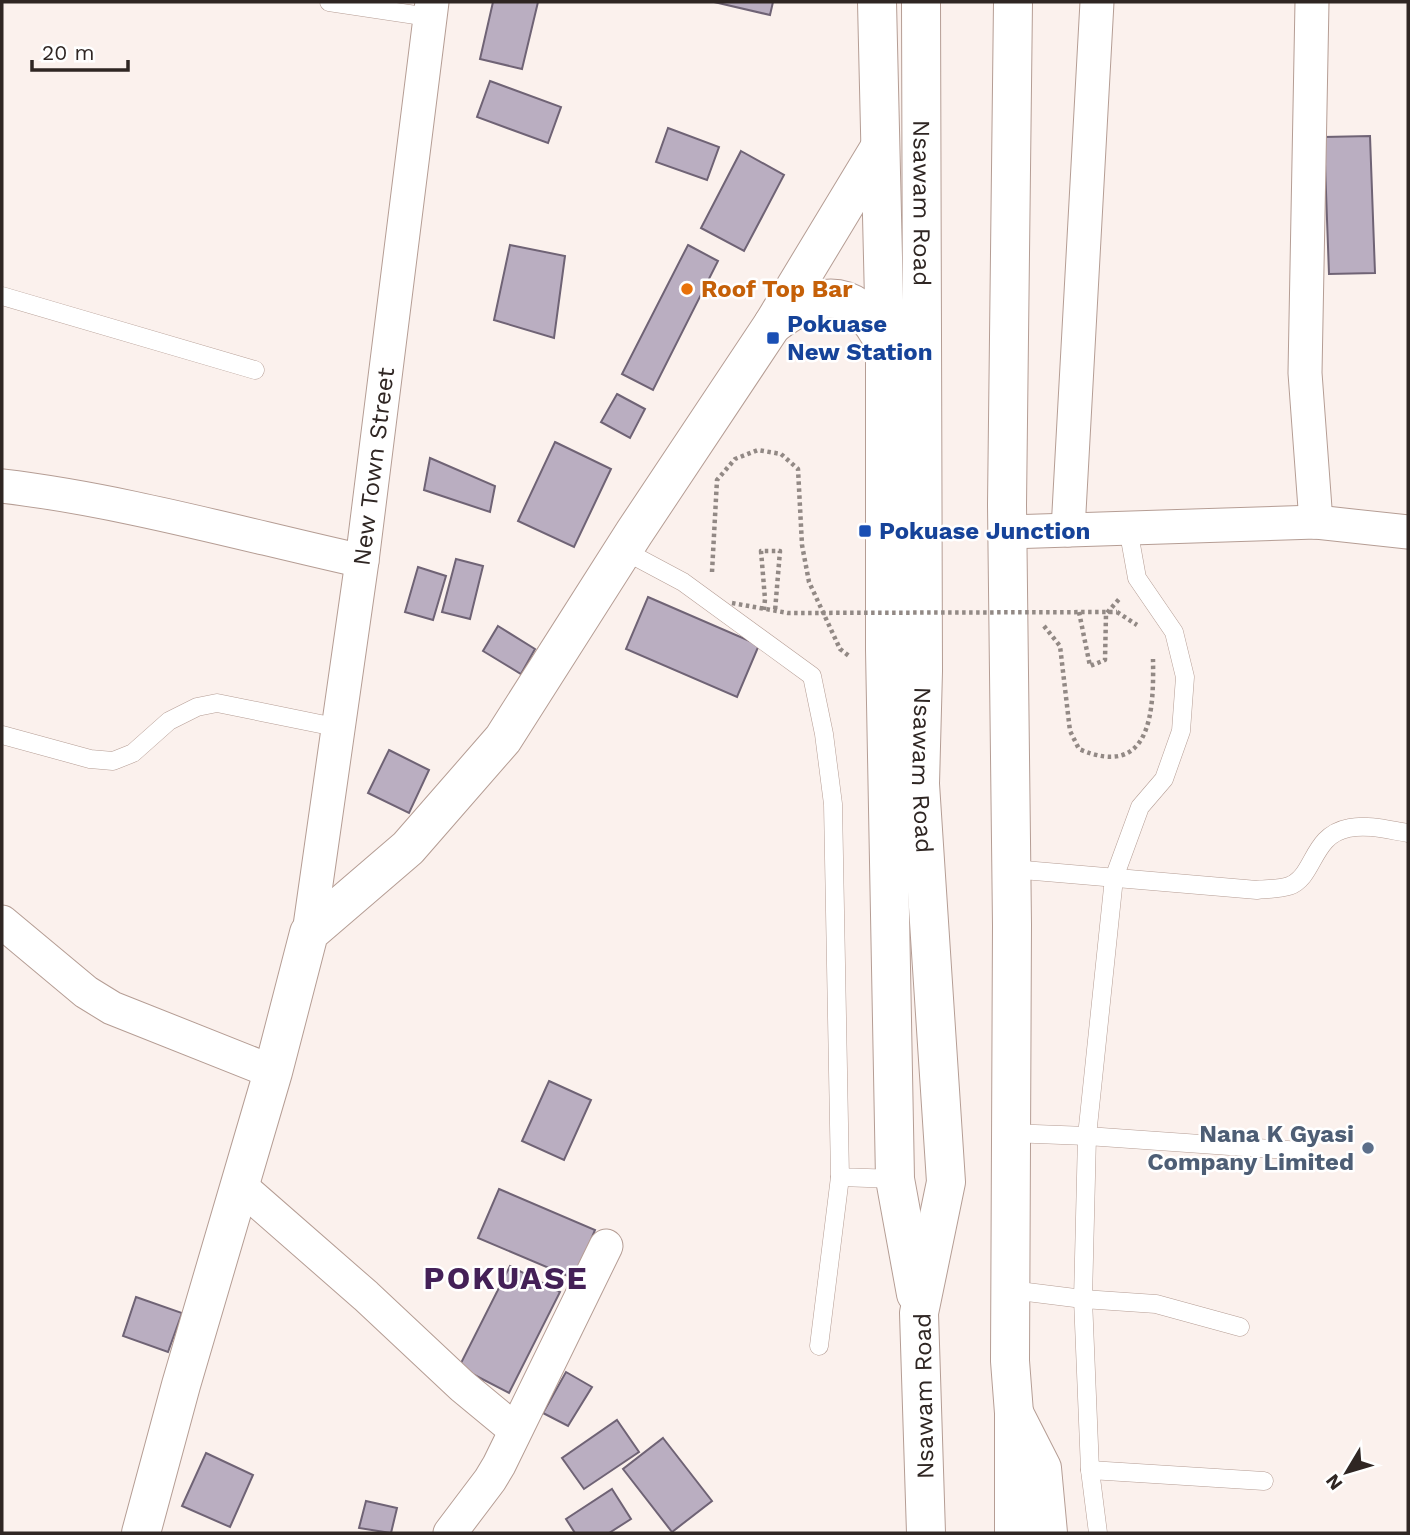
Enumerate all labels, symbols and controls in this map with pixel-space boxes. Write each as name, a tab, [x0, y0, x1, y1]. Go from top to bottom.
scale bar	[32, 28, 128, 72]
text: 20 m	[42, 40, 94, 65]
street label: Nsawam Road	[907, 120, 936, 286]
place label: Roof Top Bar	[701, 275, 853, 303]
marker: Roof Top Bar	[679, 281, 695, 297]
place label: Pokuase New Station	[787, 310, 933, 366]
marker: Pokuase New Station	[765, 330, 781, 346]
street label: New Town Street	[348, 366, 400, 567]
place label: Pokuase Junction	[879, 517, 1091, 545]
marker: Pokuase Junction	[857, 523, 873, 539]
street label: Nsawam Road	[906, 686, 938, 854]
place label: Nana K Gyasi Company Limited	[1147, 1120, 1354, 1176]
marker: Nana K Gyasi Company Limited	[1360, 1140, 1376, 1156]
district label: POKUASE	[423, 1259, 589, 1297]
street label: Nsawam Road	[909, 1313, 939, 1479]
north arrow	[1312, 1437, 1382, 1507]
text: N	[1321, 1470, 1347, 1495]

